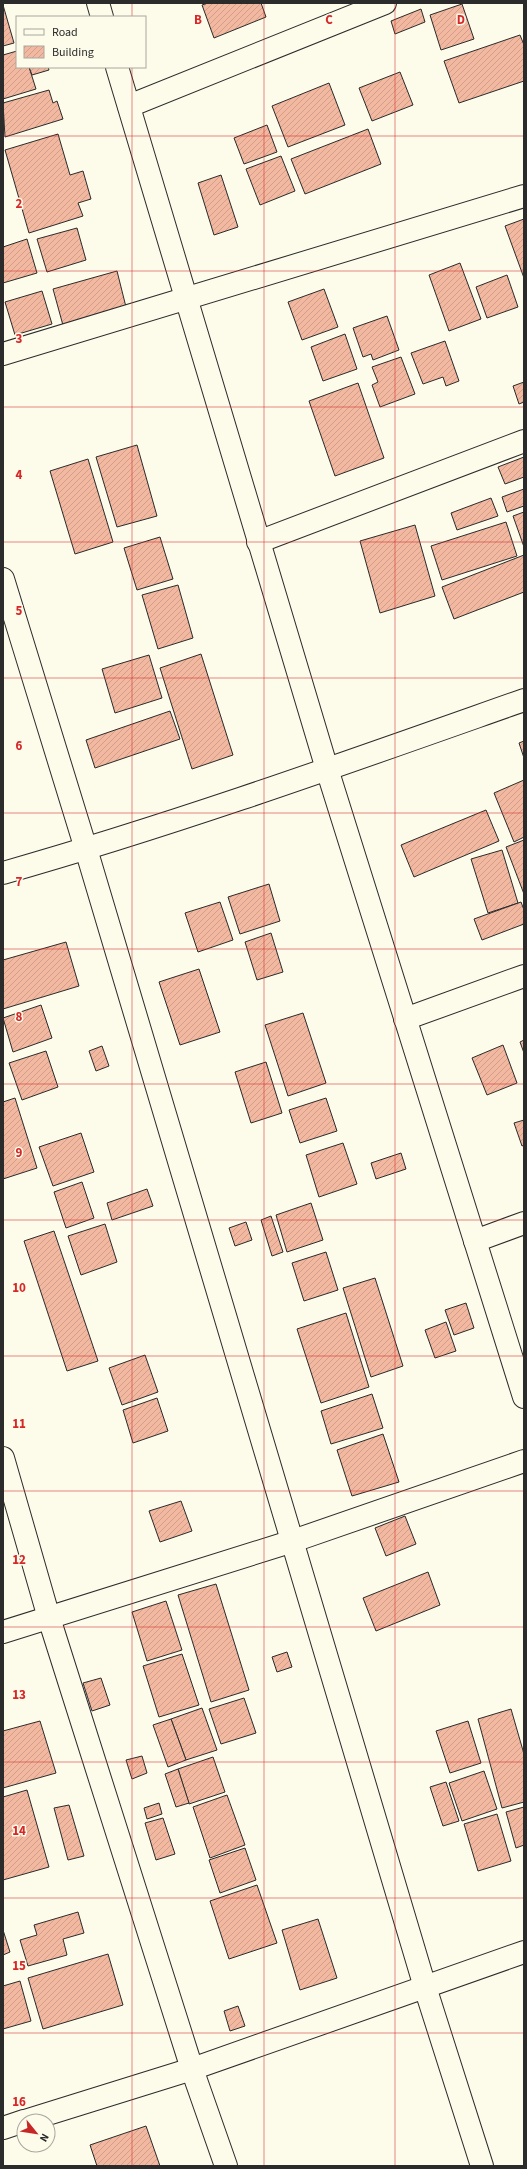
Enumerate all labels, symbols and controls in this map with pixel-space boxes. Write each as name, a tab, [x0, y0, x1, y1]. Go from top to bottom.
text: B	[194, 11, 202, 29]
text: C	[325, 11, 333, 29]
text: D	[457, 11, 465, 29]
legend	[16, 16, 146, 68]
text: Road	[52, 24, 78, 41]
text: Building	[52, 44, 94, 61]
text: 2	[16, 195, 23, 213]
text: 3	[16, 330, 23, 348]
text: 4	[16, 466, 23, 484]
text: 5	[16, 602, 23, 620]
text: 6	[16, 737, 23, 755]
text: 7	[16, 873, 23, 891]
text: 8	[16, 1008, 23, 1026]
text: 9	[16, 1144, 23, 1162]
text: 10	[12, 1279, 26, 1297]
text: 11	[12, 1415, 26, 1433]
text: 12	[12, 1551, 26, 1569]
text: 13	[12, 1686, 26, 1704]
text: 14	[12, 1822, 26, 1840]
text: 15	[12, 1957, 26, 1975]
text: 16	[12, 2093, 26, 2111]
north arrow	[16, 2113, 56, 2153]
text: N	[36, 2131, 53, 2145]

